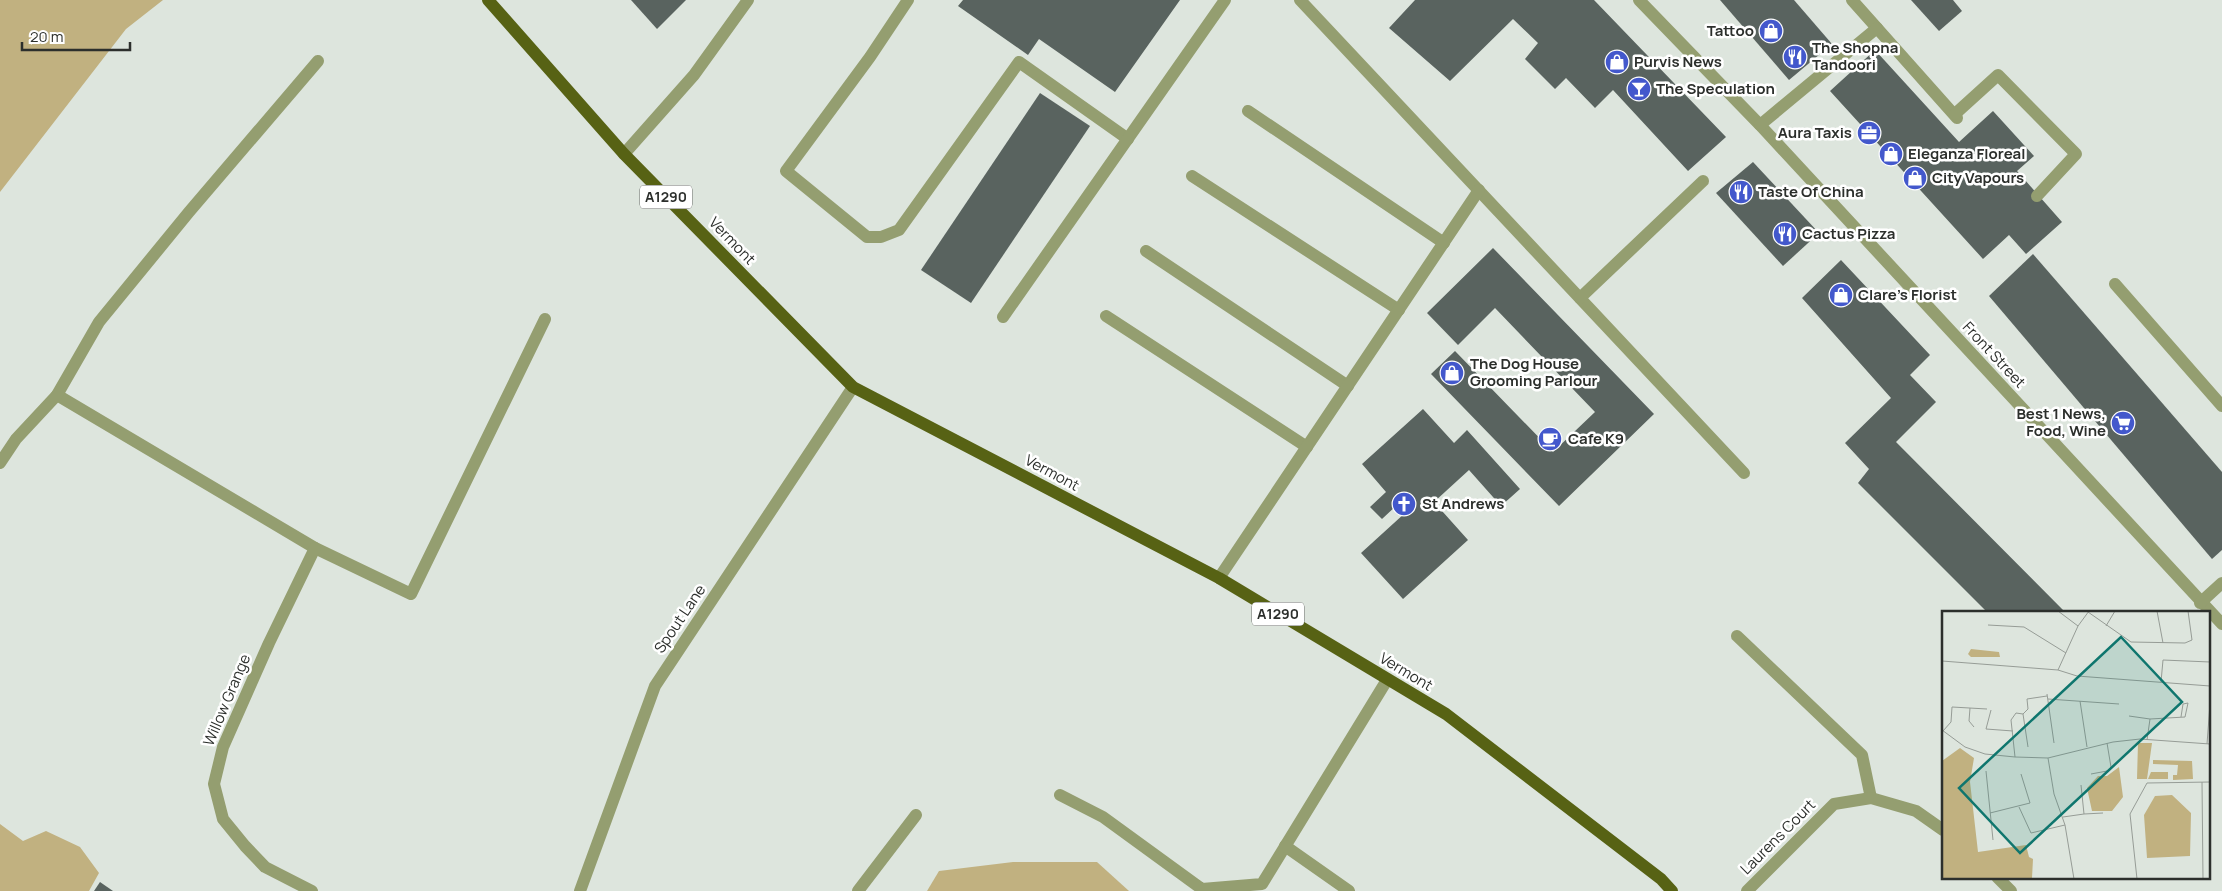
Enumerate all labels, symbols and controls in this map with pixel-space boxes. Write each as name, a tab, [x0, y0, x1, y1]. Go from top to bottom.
shop icon: Tattoo	[1758, 18, 1784, 44]
scale bar	[22, 20, 130, 52]
place label: Tattoo	[1707, 20, 1754, 41]
text: 20 m	[30, 26, 63, 47]
place label: The Shopna Tandoori	[1812, 37, 1898, 75]
restaurant icon: The Shopna Tandoori	[1782, 44, 1808, 70]
shop icon: Purvis News	[1604, 49, 1630, 75]
place label: Purvis News	[1634, 51, 1722, 72]
bar icon: The Speculation	[1626, 76, 1652, 102]
place label: The Speculation	[1656, 78, 1775, 99]
office icon: Aura Taxis	[1856, 120, 1882, 146]
place label: Aura Taxis	[1778, 122, 1852, 143]
shop icon: Eleganza Floreal	[1878, 141, 1904, 167]
place label: Eleganza Floreal	[1908, 143, 2025, 164]
shop icon: City Vapours	[1902, 165, 1928, 191]
place label: City Vapours	[1932, 167, 2024, 188]
restaurant icon: Taste Of China	[1728, 179, 1754, 205]
place label: Taste Of China	[1758, 181, 1864, 202]
road number: A1290	[640, 186, 692, 208]
street label: Vermont	[704, 212, 760, 269]
restaurant icon: Cactus Pizza	[1772, 221, 1798, 247]
place label: Cactus Pizza	[1802, 223, 1895, 244]
shop icon: Clare's Florist	[1828, 282, 1854, 308]
place label: Clare's Florist	[1858, 284, 1957, 305]
street label: Front Street	[1958, 317, 2031, 392]
place label: The Dog House Grooming Parlour	[1470, 353, 1598, 391]
shop icon: The Dog House Grooming Parlour	[1439, 360, 1465, 386]
place label: Best 1 News, Food, Wine	[2016, 403, 2106, 441]
supermarket icon: Best 1 News, Food, Wine	[2110, 410, 2136, 436]
cafe icon: Cafe K9	[1537, 426, 1563, 452]
place label: Cafe K9	[1568, 428, 1624, 449]
street label: Vermont	[1021, 449, 1083, 496]
church icon: St Andrews	[1391, 491, 1417, 517]
place label: St Andrews	[1422, 493, 1504, 514]
street label: Spout Lane	[649, 580, 710, 657]
road number: A1290	[1252, 602, 1304, 626]
inset map	[1942, 611, 2210, 878]
street label: Vermont	[1376, 647, 1437, 696]
street label: Willow Grange	[198, 650, 255, 749]
street label: Laurens Court	[1735, 794, 1820, 879]

